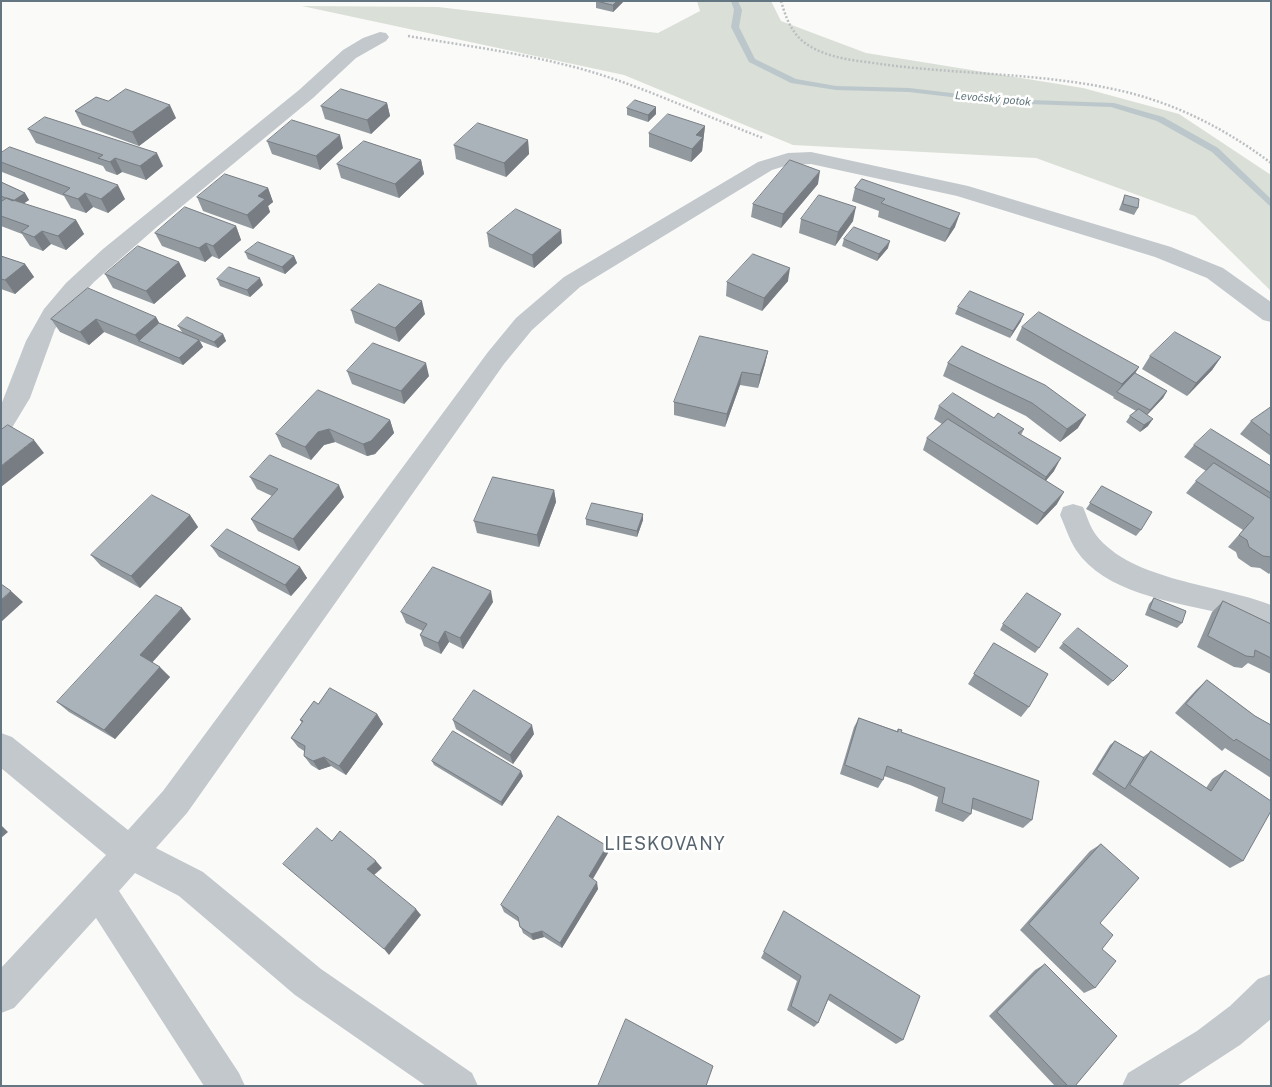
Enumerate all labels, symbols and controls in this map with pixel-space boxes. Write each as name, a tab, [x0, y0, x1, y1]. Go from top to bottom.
water label: Levočský potok	[954, 89, 1032, 109]
district label: LIESKOVANY	[603, 833, 727, 855]

